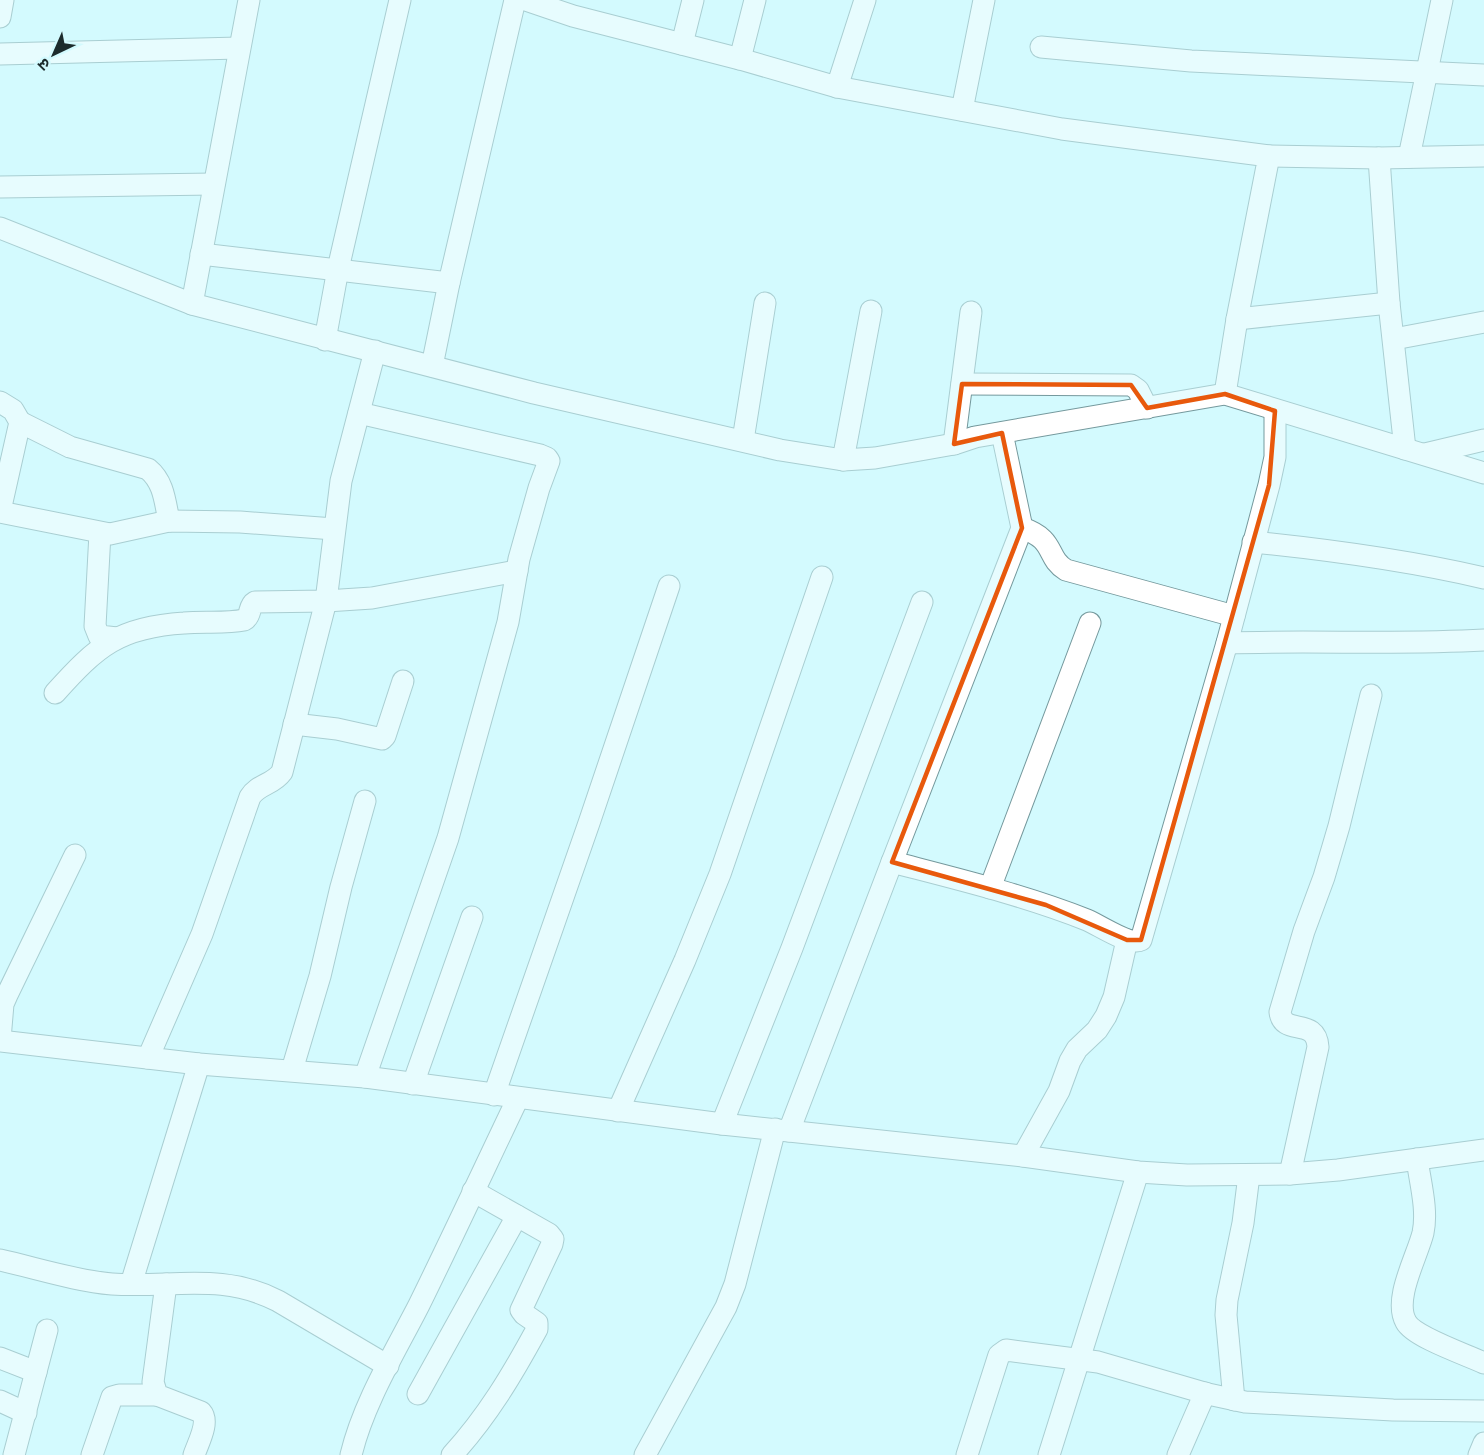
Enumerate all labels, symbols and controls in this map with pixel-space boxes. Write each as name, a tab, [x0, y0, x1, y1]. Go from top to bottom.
north arrow	[24, 24, 84, 84]
text: उ	[34, 54, 54, 75]

